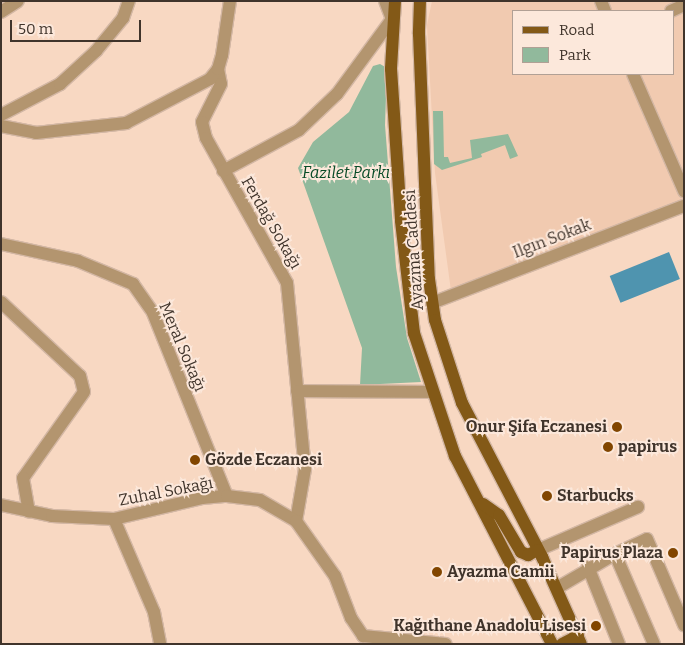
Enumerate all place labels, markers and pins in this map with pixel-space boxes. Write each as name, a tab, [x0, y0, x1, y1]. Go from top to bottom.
place label: Onur Şifa Eczanesi	[466, 417, 607, 437]
marker: Onur Şifa Eczanesi	[611, 421, 623, 433]
place label: papirus	[618, 437, 677, 457]
marker: papirus	[602, 441, 614, 453]
place label: Gözde Eczanesi	[205, 450, 322, 470]
marker: Gözde Eczanesi	[189, 454, 201, 466]
place label: Starbucks	[557, 486, 634, 506]
marker: Starbucks	[541, 490, 553, 502]
place label: Papirus Plaza	[561, 543, 663, 563]
marker: Papirus Plaza	[667, 547, 679, 559]
place label: Ayazma Camii	[447, 562, 555, 582]
marker: Ayazma Camii	[431, 566, 443, 578]
place label: Kağıthane Anadolu Lisesi	[394, 616, 586, 636]
marker: Kağıthane Anadolu Lisesi	[590, 620, 602, 632]

